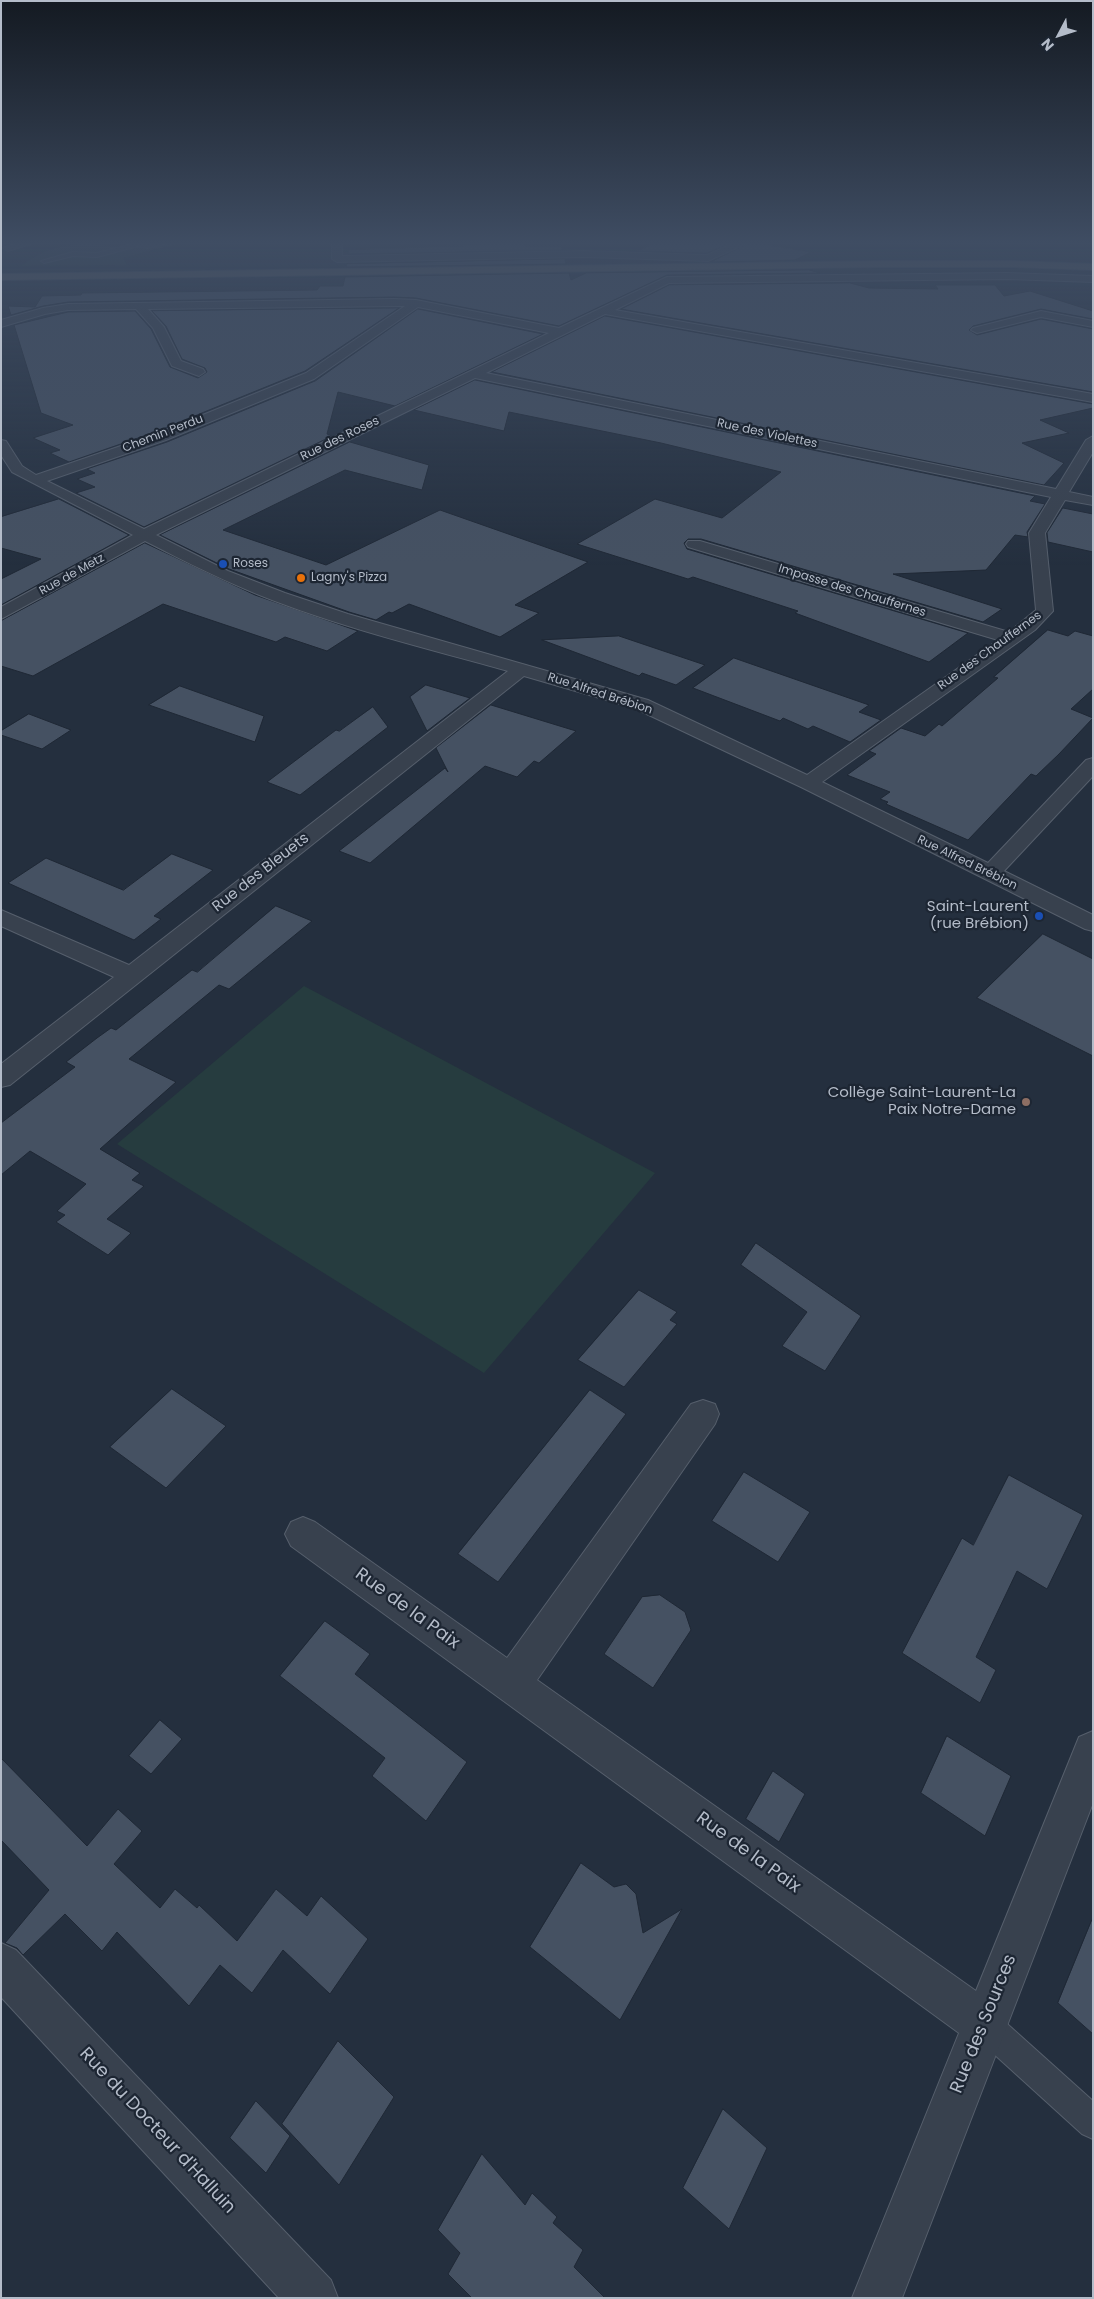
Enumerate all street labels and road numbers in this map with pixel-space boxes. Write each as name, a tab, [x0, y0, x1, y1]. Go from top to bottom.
street label: Chemin Perdu	[121, 412, 205, 456]
street label: Rue des Roses	[298, 414, 382, 464]
street label: Rue des Violettes	[716, 416, 818, 452]
street label: Rue de Metz	[37, 551, 107, 599]
street label: Impasse des Chauffernes	[776, 562, 928, 620]
street label: Rue des Chauffernes	[935, 609, 1045, 693]
street label: Rue Alfred Brébion	[546, 670, 654, 718]
street label: Rue des Bleuets	[209, 830, 313, 916]
street label: Rue Alfred Brébion	[915, 833, 1019, 893]
street label: Rue de la Paix	[351, 1564, 463, 1654]
street label: Rue de la Paix	[692, 1808, 804, 1898]
street label: Rue des Sources	[946, 1951, 1022, 2097]
street label: Rue du Docteur d'Halluin	[74, 2044, 240, 2218]

